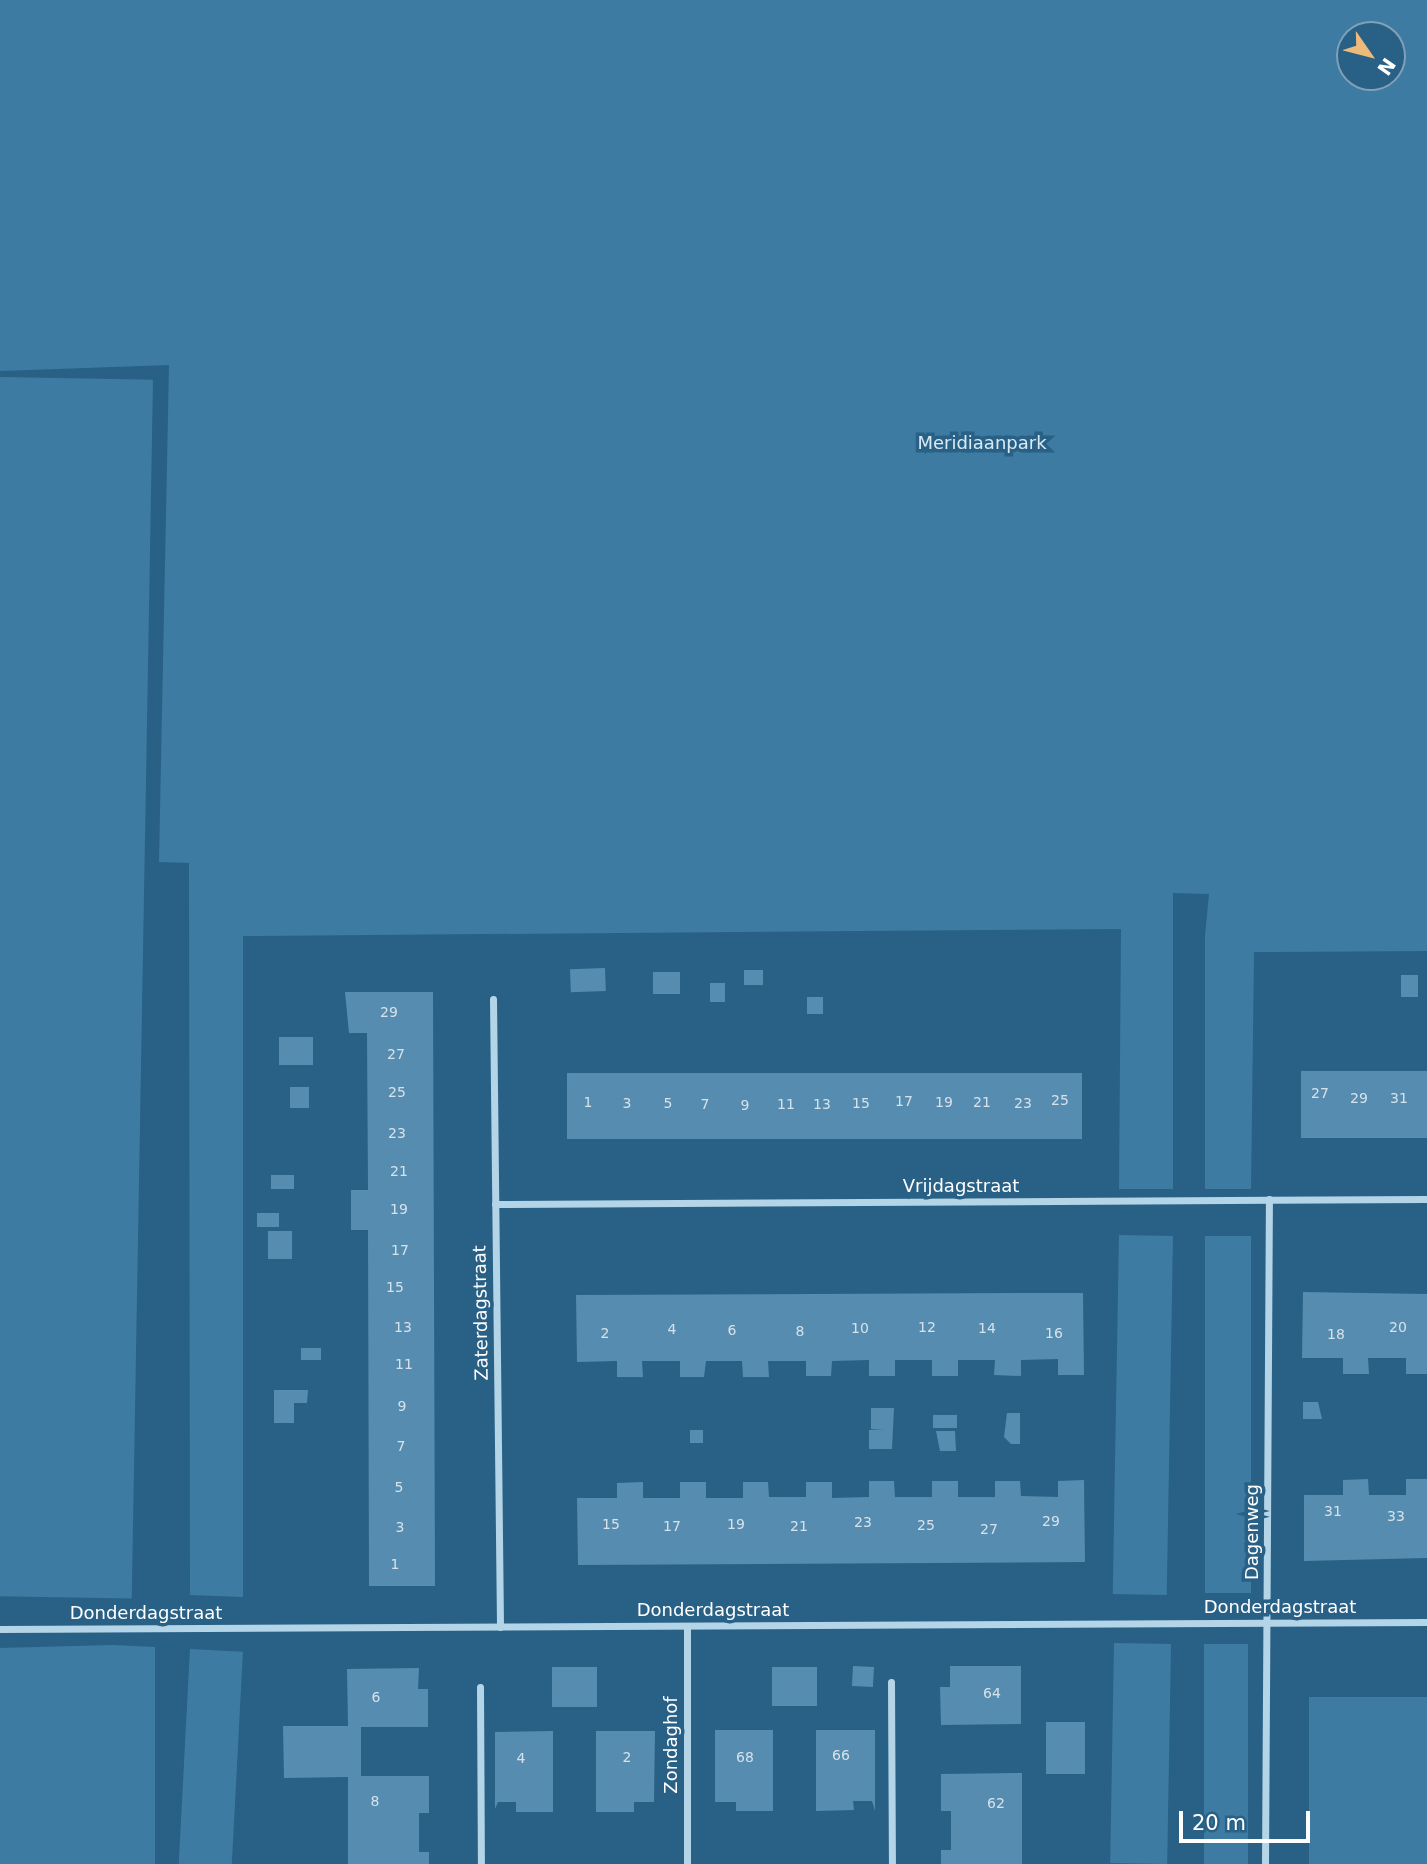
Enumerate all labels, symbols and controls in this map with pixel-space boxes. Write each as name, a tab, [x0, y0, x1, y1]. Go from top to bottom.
north arrow	[1336, 21, 1406, 91]
text: N	[1373, 54, 1400, 80]
park label: Meridiaanpark	[917, 432, 1047, 454]
house number: 29	[380, 1004, 398, 1020]
house number: 27	[387, 1046, 405, 1062]
house number: 25	[388, 1084, 406, 1100]
house number: 27	[1311, 1085, 1329, 1101]
house number: 29	[1350, 1090, 1368, 1106]
house number: 31	[1390, 1090, 1408, 1106]
house number: 25	[1051, 1092, 1069, 1108]
house number: 17	[895, 1093, 913, 1109]
house number: 1	[584, 1094, 592, 1110]
house number: 19	[935, 1094, 953, 1110]
house number: 21	[973, 1094, 991, 1110]
house number: 3	[623, 1095, 631, 1111]
house number: 5	[664, 1095, 672, 1111]
house number: 15	[852, 1095, 870, 1111]
house number: 23	[1014, 1095, 1032, 1111]
house number: 7	[701, 1096, 709, 1112]
house number: 11	[777, 1096, 795, 1112]
house number: 13	[813, 1096, 831, 1112]
house number: 9	[741, 1097, 749, 1113]
house number: 23	[388, 1125, 406, 1141]
house number: 21	[390, 1163, 408, 1179]
street label: Vrijdagstraat	[903, 1175, 1019, 1197]
house number: 19	[390, 1201, 408, 1217]
house number: 17	[391, 1242, 409, 1258]
street label: Zaterdagstraat	[469, 1245, 493, 1381]
house number: 15	[386, 1279, 404, 1295]
house number: 13	[394, 1319, 412, 1335]
house number: 12	[918, 1319, 936, 1335]
house number: 20	[1389, 1319, 1407, 1335]
house number: 10	[851, 1320, 869, 1336]
house number: 14	[978, 1320, 996, 1336]
house number: 4	[668, 1321, 676, 1337]
house number: 6	[728, 1322, 736, 1338]
house number: 8	[796, 1323, 804, 1339]
house number: 2	[601, 1325, 609, 1341]
house number: 16	[1045, 1325, 1063, 1341]
house number: 18	[1327, 1326, 1345, 1342]
house number: 11	[395, 1356, 413, 1372]
house number: 9	[398, 1398, 406, 1414]
house number: 7	[397, 1438, 405, 1454]
house number: 5	[395, 1479, 403, 1495]
street label: Dagenweg	[1241, 1484, 1263, 1580]
house number: 31	[1324, 1503, 1342, 1519]
house number: 33	[1387, 1508, 1405, 1524]
house number: 29	[1042, 1513, 1060, 1529]
house number: 23	[854, 1514, 872, 1530]
house number: 15	[602, 1516, 620, 1532]
house number: 19	[727, 1516, 745, 1532]
house number: 25	[917, 1517, 935, 1533]
house number: 17	[663, 1518, 681, 1534]
house number: 21	[790, 1518, 808, 1534]
house number: 3	[396, 1519, 404, 1535]
house number: 27	[980, 1521, 998, 1537]
house number: 1	[391, 1556, 399, 1572]
street label: Donderdagstraat	[1204, 1596, 1356, 1618]
street label: Donderdagstraat	[637, 1599, 789, 1621]
street label: Donderdagstraat	[70, 1602, 222, 1624]
house number: 64	[983, 1685, 1001, 1701]
house number: 6	[372, 1689, 380, 1705]
street label: Zondaghof	[660, 1696, 682, 1794]
house number: 66	[832, 1747, 850, 1763]
house number: 2	[623, 1749, 631, 1765]
house number: 68	[736, 1749, 754, 1765]
house number: 4	[517, 1750, 525, 1766]
house number: 8	[371, 1793, 379, 1809]
house number: 62	[987, 1795, 1005, 1811]
scale bar	[1182, 1798, 1313, 1842]
text: 20 m	[1192, 1811, 1246, 1835]

